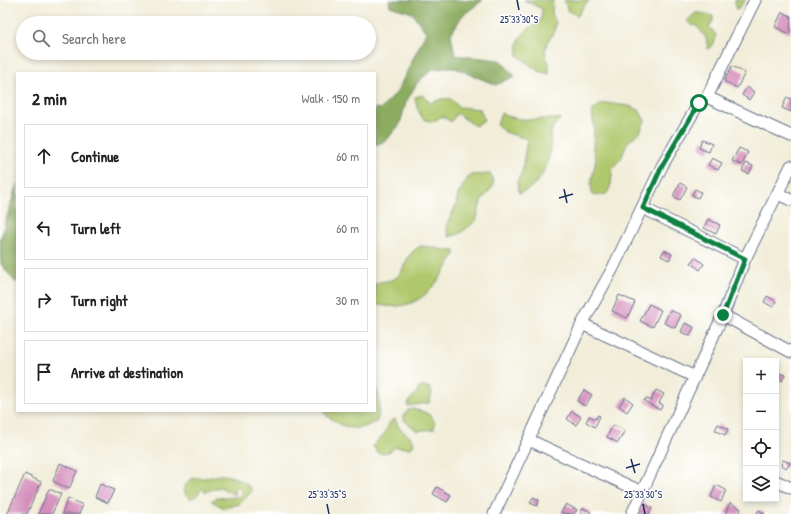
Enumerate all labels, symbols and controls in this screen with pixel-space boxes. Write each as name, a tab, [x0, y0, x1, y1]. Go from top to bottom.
text: 25°33'30"S	[500, 13, 539, 26]
search box	[16, 16, 376, 60]
icon: search	[30, 27, 52, 49]
text: Search here	[62, 28, 126, 49]
text: 2 min	[32, 87, 67, 110]
text: Walk · 150 m	[302, 89, 360, 107]
route start	[690, 94, 708, 112]
icon: ahead	[33, 145, 55, 167]
text: Continue	[71, 146, 119, 167]
text: 60 m	[336, 147, 359, 165]
icon: left	[33, 217, 55, 239]
text: Turn left	[71, 218, 121, 239]
text: 60 m	[336, 219, 359, 237]
icon: right	[33, 289, 55, 311]
text: Turn right	[71, 290, 127, 311]
text: 30 m	[336, 291, 359, 309]
route end	[714, 306, 732, 324]
map controls	[743, 358, 779, 502]
button: +	[743, 358, 779, 394]
icon: arrive	[33, 361, 55, 383]
text: Arrive at destination	[71, 362, 183, 383]
button: −	[743, 394, 779, 430]
button: locate	[743, 430, 779, 466]
button: layers	[743, 466, 779, 502]
text: 25°33'35"S	[308, 488, 346, 501]
text: 25°33'30"S	[624, 488, 663, 501]

